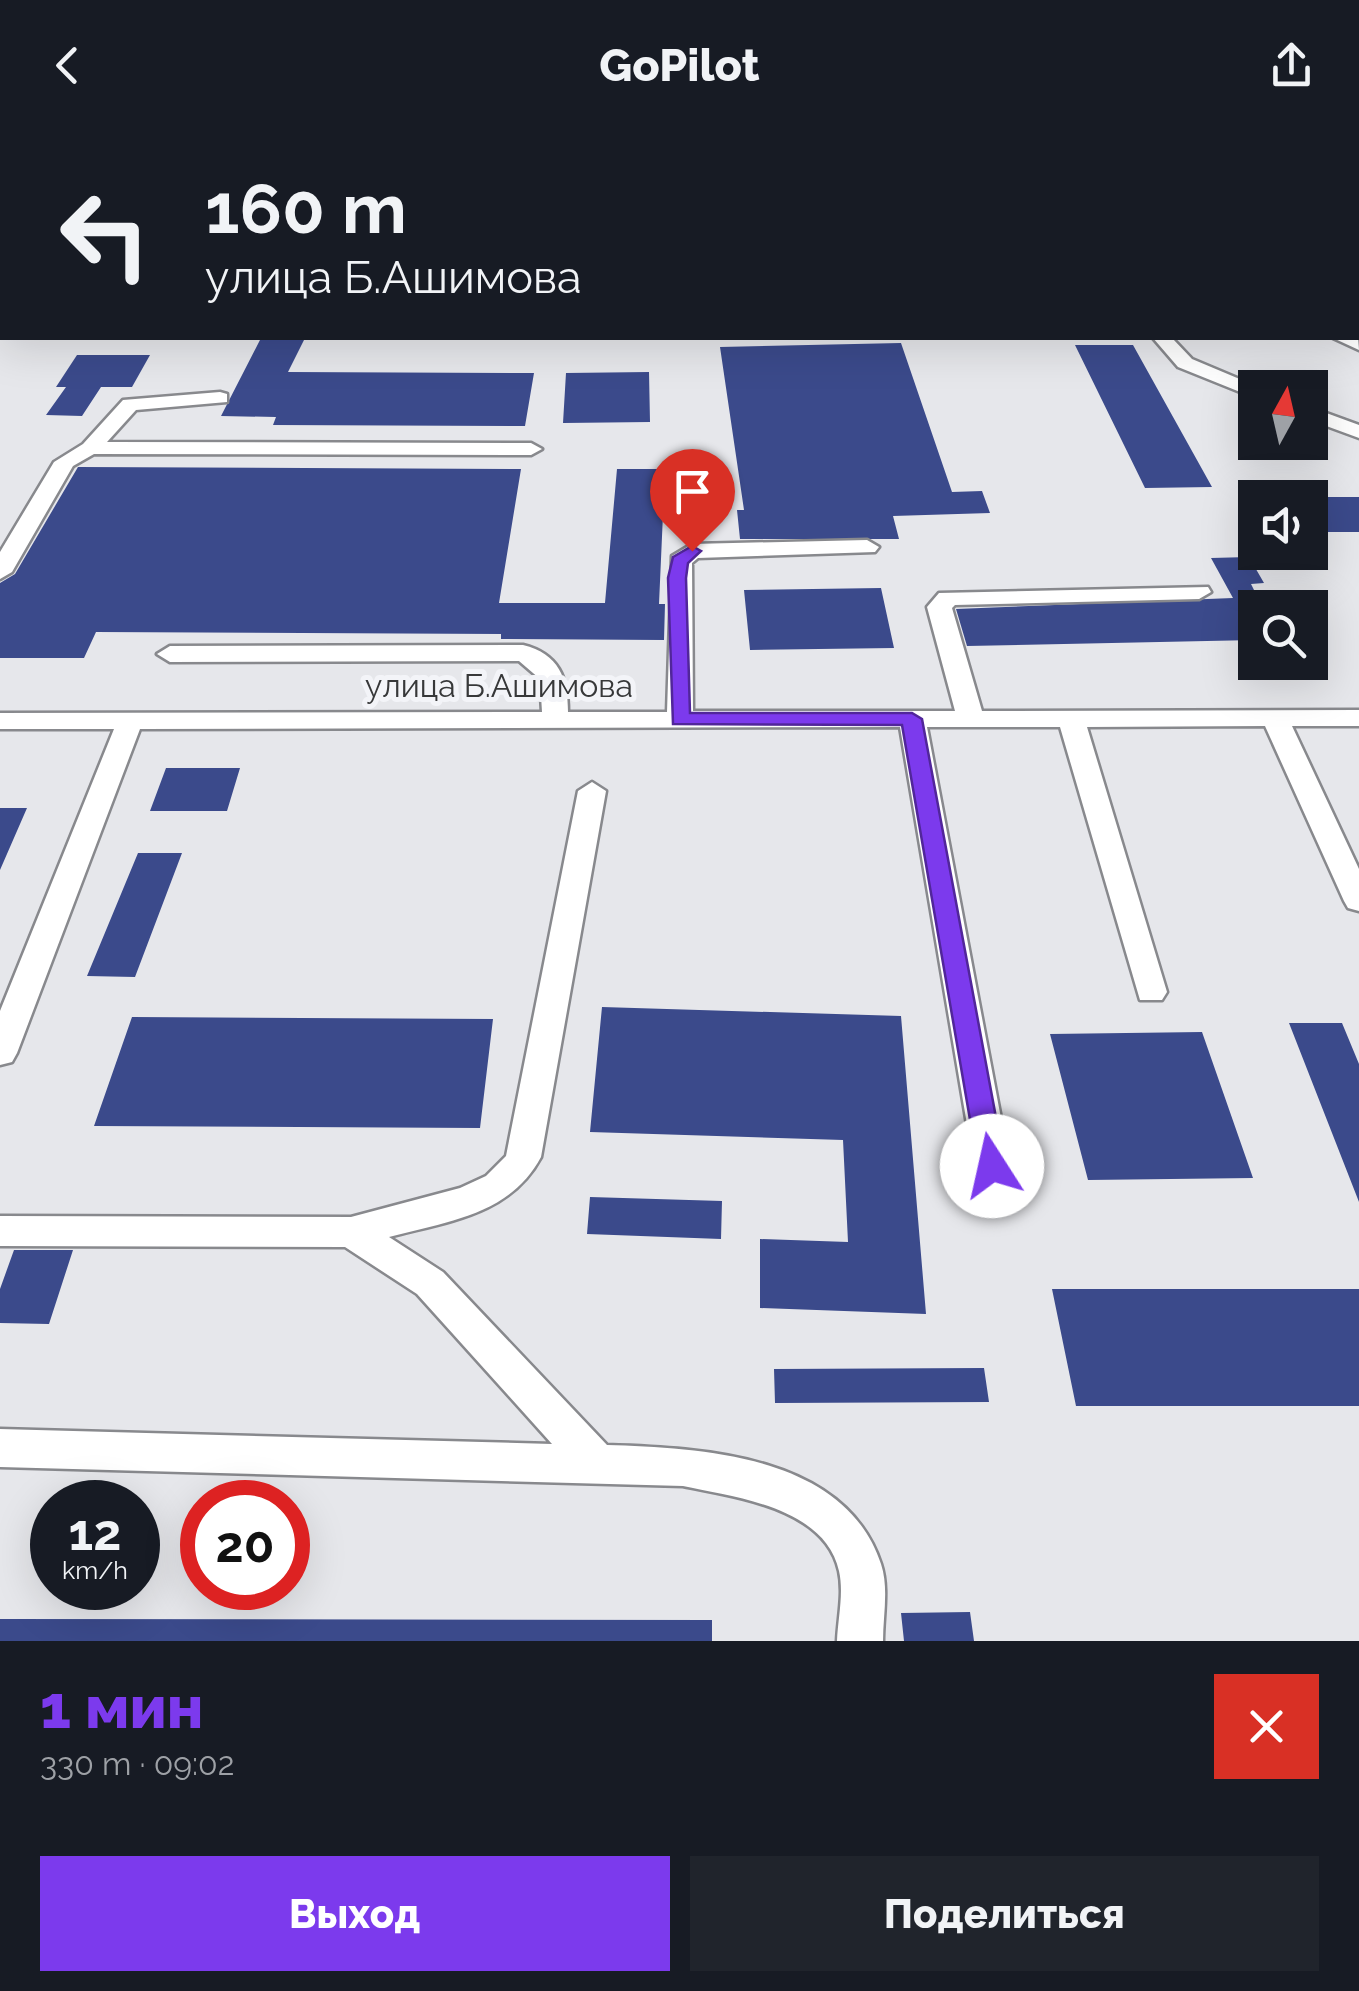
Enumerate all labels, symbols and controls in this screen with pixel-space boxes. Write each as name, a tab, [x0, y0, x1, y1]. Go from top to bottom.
icon: back	[40, 38, 95, 93]
icon: share	[1264, 38, 1319, 93]
text: GoPilot	[599, 39, 760, 92]
text: 160 m	[205, 167, 407, 249]
icon: left	[40, 170, 170, 300]
text: улица Б.Ашимова	[205, 251, 582, 304]
north arrow	[1238, 370, 1328, 460]
map controls	[1238, 370, 1328, 680]
pin	[650, 449, 735, 552]
icon: arrive	[665, 464, 720, 519]
button: sound	[1238, 480, 1328, 570]
button: search	[1238, 590, 1328, 680]
street label: улица Б.Ашимова	[365, 667, 633, 704]
position arrow	[940, 1114, 1044, 1218]
speed limit sign: 20	[180, 1480, 310, 1610]
text: 12	[69, 1503, 121, 1562]
text: km/h	[62, 1555, 128, 1585]
text: 1 мин	[40, 1672, 203, 1742]
button: close	[1214, 1674, 1319, 1779]
text: 330 m · 09:02	[40, 1745, 234, 1782]
button: Выход	[40, 1856, 670, 1971]
button: Поделиться	[690, 1856, 1319, 1971]

